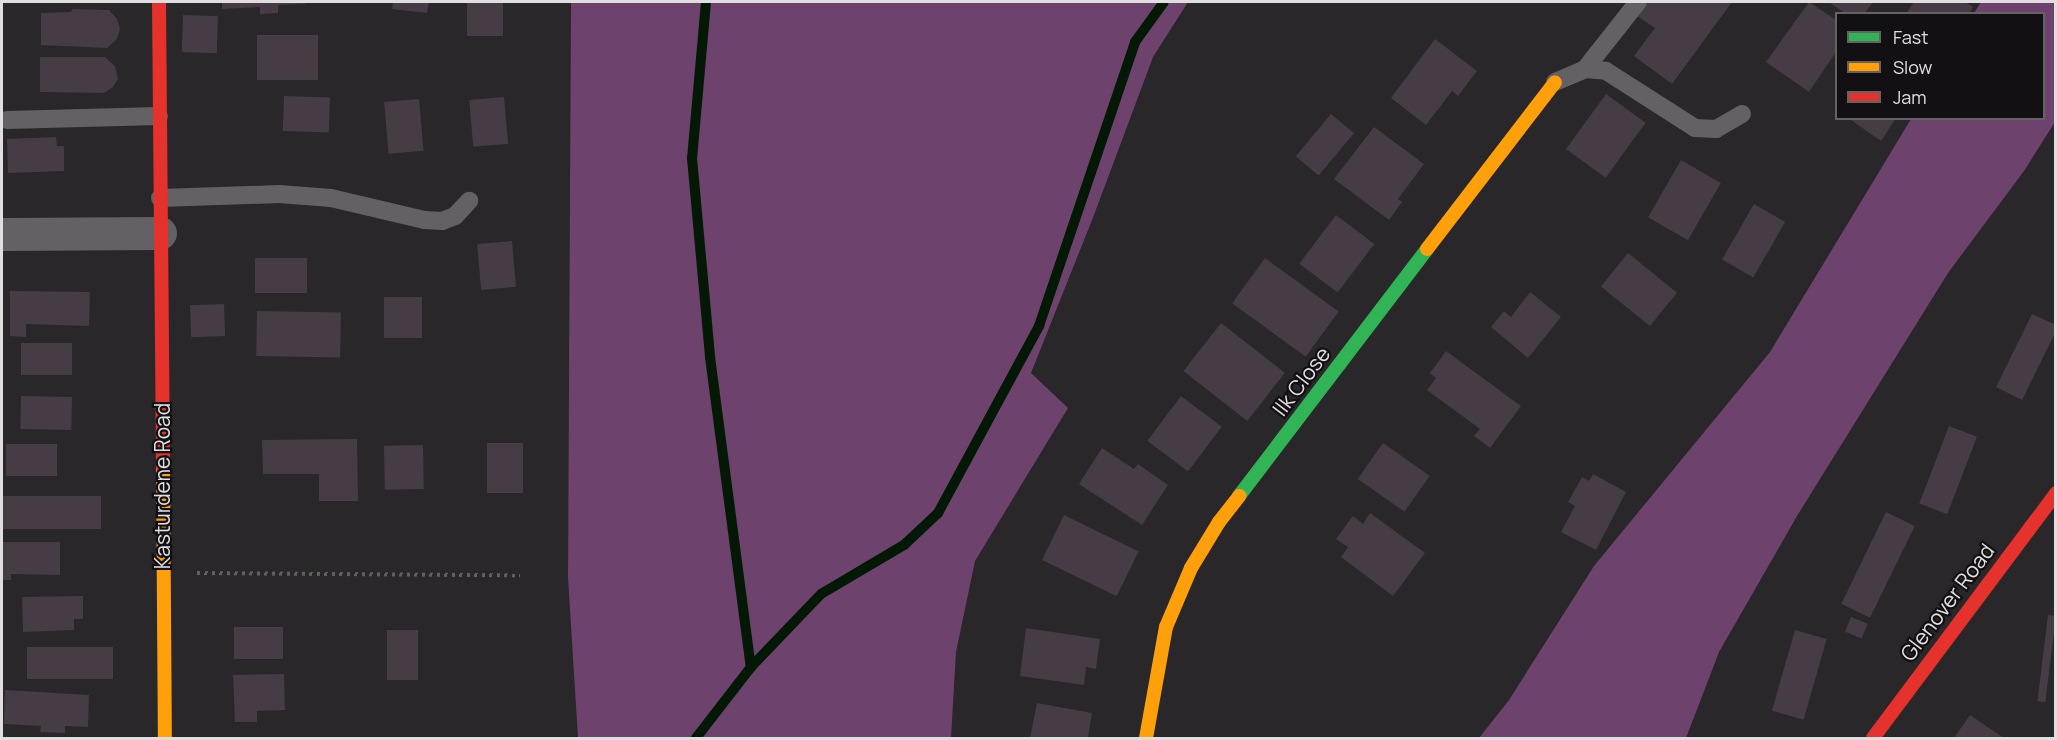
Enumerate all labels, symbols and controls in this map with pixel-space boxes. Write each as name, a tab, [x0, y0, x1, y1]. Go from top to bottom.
legend	[1835, 12, 2045, 120]
text: Fast	[1893, 25, 1928, 49]
text: Slow	[1893, 55, 1932, 79]
text: Jam	[1893, 85, 1927, 109]
street label: Ilk Close	[1267, 341, 1335, 421]
street label: Kasturdene Road	[149, 403, 175, 569]
street label: Glenover Road	[1895, 538, 1999, 666]

